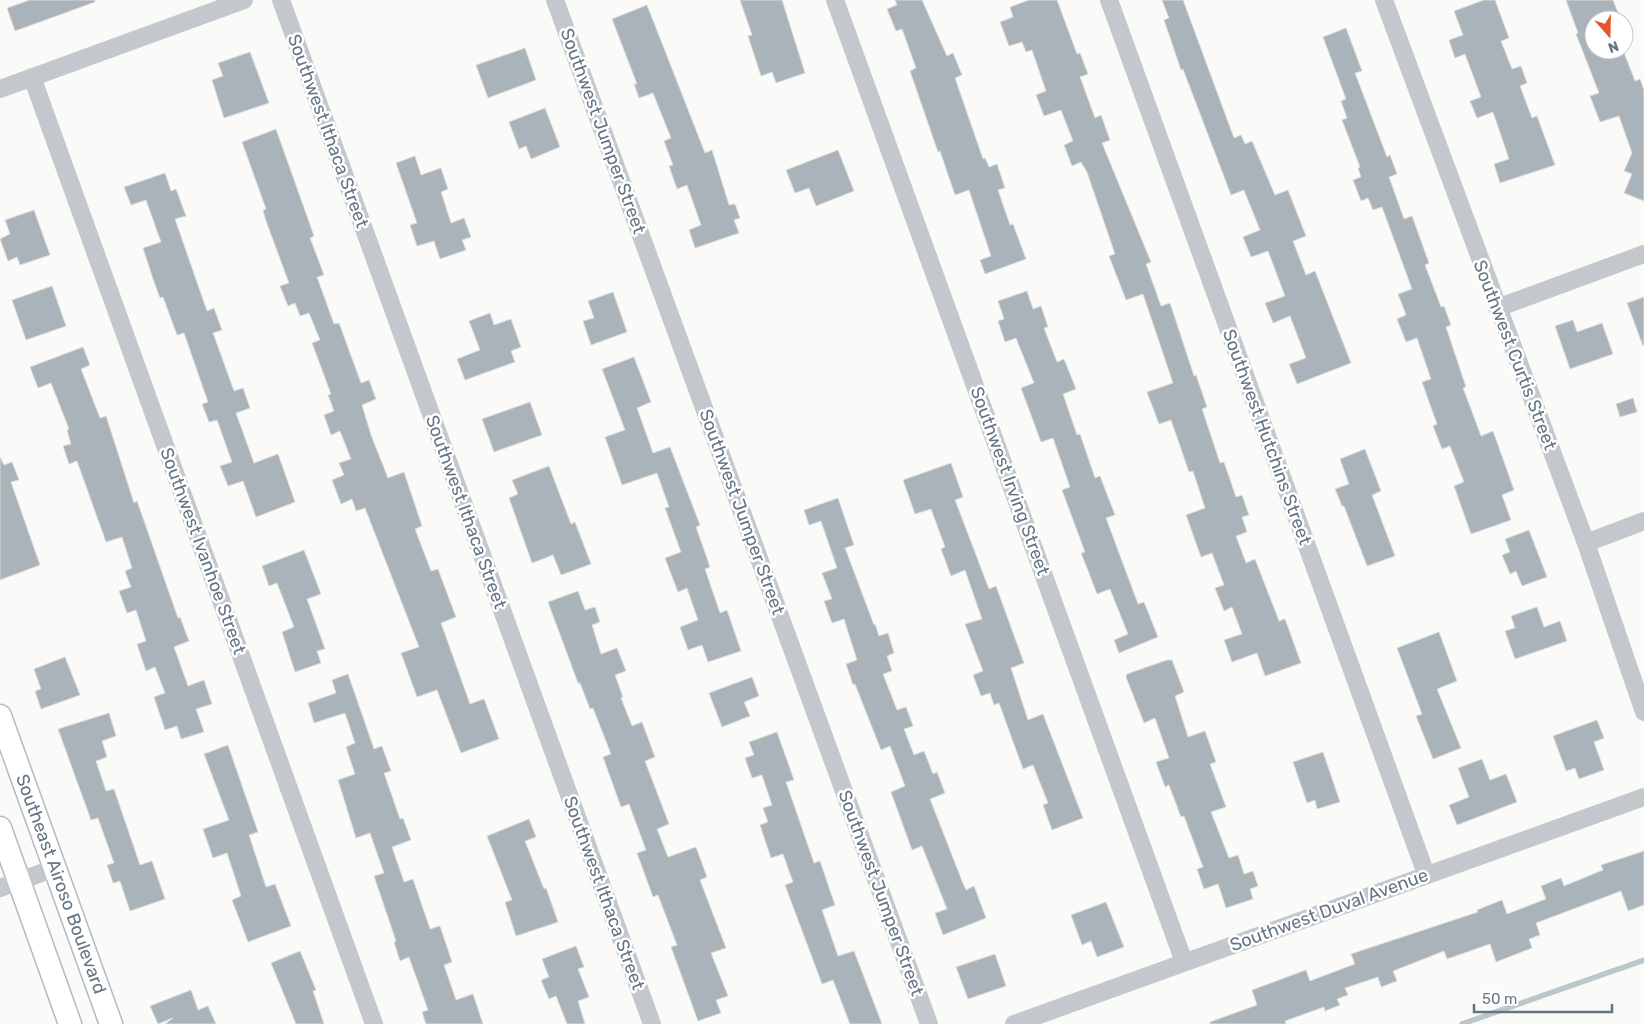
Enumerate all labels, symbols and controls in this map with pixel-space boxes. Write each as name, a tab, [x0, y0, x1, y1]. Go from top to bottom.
north arrow	[1584, 10, 1634, 60]
street label: Southwest Jumper Street	[556, 25, 650, 237]
street label: Southwest Ithaca Street	[283, 31, 373, 231]
text: N	[1606, 37, 1621, 56]
street label: Southwest Curtis Street	[1469, 257, 1561, 453]
street label: Southwest Hutchins Street	[1218, 326, 1316, 548]
street label: Southwest Irving Street	[966, 384, 1054, 578]
street label: Southwest Jumper Street	[695, 406, 789, 618]
street label: Southwest Ithaca Street	[421, 412, 511, 612]
street label: Southwest Ivanhoe Street	[155, 445, 251, 657]
street label: Southeast Airoso Boulevard	[11, 771, 111, 997]
street label: Southwest Jumper Street	[834, 787, 928, 999]
street label: Southwest Ithaca Street	[559, 793, 649, 993]
street label: Southwest Duval Avenue	[1227, 864, 1431, 956]
scale bar	[1474, 982, 1612, 1014]
text: 50 m	[1482, 990, 1517, 1008]

